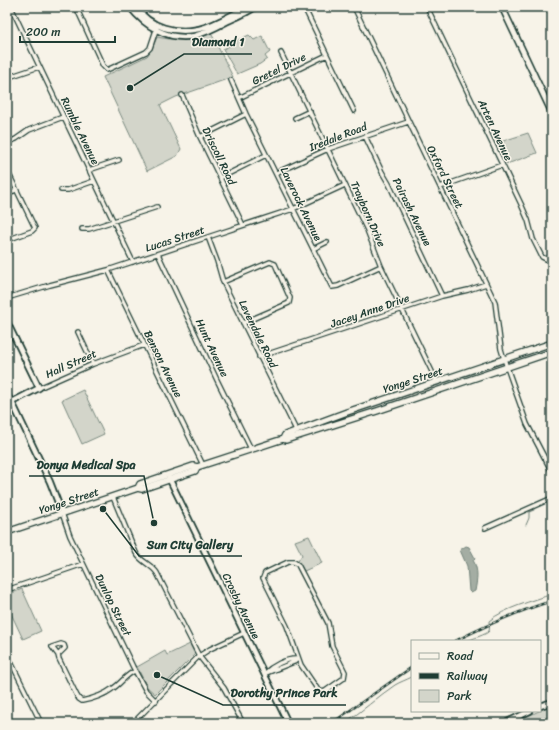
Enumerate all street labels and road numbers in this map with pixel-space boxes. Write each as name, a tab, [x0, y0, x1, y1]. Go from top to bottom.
street label: Gretel Drive	[249, 48, 310, 90]
street label: Rumble Avenue	[55, 94, 105, 169]
street label: Arten Avenue	[472, 95, 518, 164]
street label: Iredale Road	[305, 117, 371, 157]
street label: Driscoll Road	[197, 124, 242, 189]
street label: Oxford Street	[421, 142, 469, 212]
street label: Laverock Avenue	[275, 164, 328, 245]
street label: Pairash Avenue	[387, 175, 437, 250]
street label: Trayborn Drive	[345, 178, 391, 250]
street label: Lucas Street	[143, 220, 207, 258]
street label: Jacey Anne Drive	[327, 288, 412, 334]
street label: Levendale Road	[233, 297, 283, 372]
street label: Hunt Avenue	[190, 316, 234, 381]
street label: Benson Avenue	[138, 327, 188, 401]
street label: Hall Street	[42, 344, 100, 384]
street label: Yonge Street	[381, 361, 446, 399]
street label: Yonge Street	[37, 482, 102, 520]
street label: Crosby Avenue	[217, 570, 266, 643]
street label: Dunlop Street	[90, 571, 137, 640]

